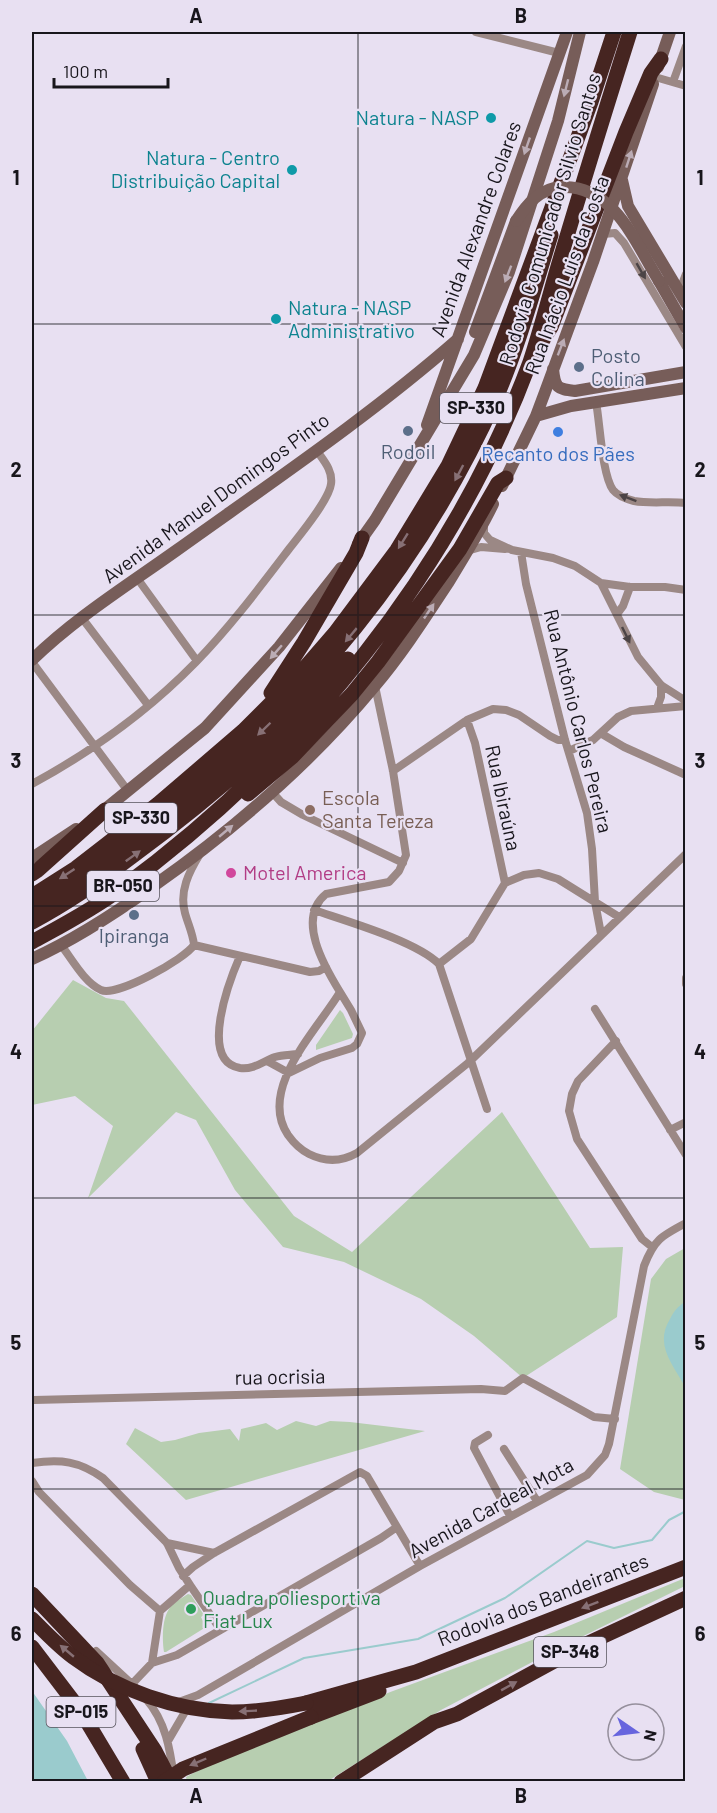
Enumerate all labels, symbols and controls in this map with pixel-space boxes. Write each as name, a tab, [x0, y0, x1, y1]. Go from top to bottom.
text: A	[189, 3, 203, 27]
text: B	[515, 3, 527, 27]
scale bar	[54, 51, 168, 89]
text: 100 m	[63, 60, 108, 82]
street label: Rodovia Comunicador Silvio Santos	[493, 70, 605, 368]
one-way arrow	[560, 79, 570, 97]
place label: Natura - NASP	[356, 105, 479, 129]
marker: Natura - NASP	[484, 111, 498, 125]
street label: Avenida Alexandre Colares	[425, 118, 525, 340]
one-way arrow	[521, 137, 531, 155]
place label: Natura - Centro Distribuição Capital	[111, 145, 280, 192]
one-way arrow	[625, 150, 634, 168]
marker: Natura - Centro Distribuição Capital	[285, 163, 299, 177]
text: 1	[12, 165, 20, 189]
text: 1	[696, 165, 704, 189]
street label: Rua Inácio Luis da Costa	[519, 172, 613, 377]
one-way arrow	[635, 263, 646, 279]
one-way arrow	[503, 266, 513, 284]
place label: Natura - NASP Administrativo	[288, 295, 415, 342]
marker: Natura - NASP Administrativo	[269, 312, 283, 326]
one-way arrow	[557, 338, 567, 356]
place label: Posto Colina	[591, 343, 645, 390]
marker: Posto Colina	[572, 360, 586, 374]
road number: SP-330	[440, 393, 512, 423]
street label: Avenida Manuel Domingos Pinto	[97, 407, 333, 587]
marker: Rodoil	[401, 424, 415, 438]
marker: Recanto dos Pães	[551, 425, 565, 439]
place label: Rodoil	[381, 439, 435, 463]
place label: Recanto dos Pães	[481, 441, 635, 465]
text: 2	[10, 457, 22, 481]
text: 2	[694, 457, 706, 481]
one-way arrow	[454, 465, 464, 482]
one-way arrow	[619, 492, 637, 502]
one-way arrow	[397, 533, 408, 549]
one-way arrow	[423, 604, 435, 620]
street label: Rua Antônio Carlos Pereira	[540, 606, 618, 835]
one-way arrow	[344, 627, 357, 643]
one-way arrow	[621, 627, 630, 644]
one-way arrow	[269, 644, 283, 659]
one-way arrow	[257, 722, 272, 736]
street label: Rua Ibiraúna	[481, 743, 527, 853]
text: 3	[11, 748, 21, 772]
text: 3	[695, 748, 705, 772]
place label: Escola Santa Tereza	[322, 785, 434, 832]
road number: SP-330	[105, 803, 177, 833]
marker: Escola Santa Tereza	[303, 803, 317, 817]
one-way arrow	[218, 825, 233, 838]
one-way arrow	[125, 850, 141, 862]
place label: Motel America	[243, 860, 367, 884]
marker: Motel America	[224, 866, 238, 880]
one-way arrow	[59, 868, 75, 879]
road number: BR-050	[87, 871, 159, 901]
marker: Ipiranga	[127, 908, 141, 922]
place label: Ipiranga	[99, 923, 169, 947]
text: 4	[10, 1039, 22, 1063]
text: 4	[694, 1039, 706, 1063]
text: 5	[11, 1330, 22, 1354]
text: 5	[695, 1330, 706, 1354]
street label: rua ocrisia	[234, 1363, 326, 1389]
street label: Avenida Cardeal Mota	[404, 1452, 577, 1562]
street label: Rodovia dos Bandeirantes	[434, 1548, 652, 1650]
place label: Quadra poliesportiva Fiat Lux	[203, 1585, 381, 1632]
one-way arrow	[581, 1600, 599, 1610]
marker: Quadra poliesportiva Fiat Lux	[184, 1602, 198, 1616]
text: 6	[11, 1621, 22, 1645]
text: 6	[695, 1621, 706, 1645]
road number: SP-348	[534, 1637, 606, 1667]
one-way arrow	[60, 1645, 75, 1658]
one-way arrow	[500, 1681, 517, 1691]
road number: SP-015	[46, 1697, 116, 1727]
north arrow	[606, 1702, 666, 1762]
one-way arrow	[238, 1707, 257, 1716]
text: N	[641, 1728, 662, 1743]
one-way arrow	[189, 1757, 207, 1767]
text: A	[189, 1783, 203, 1807]
text: B	[515, 1783, 527, 1807]

